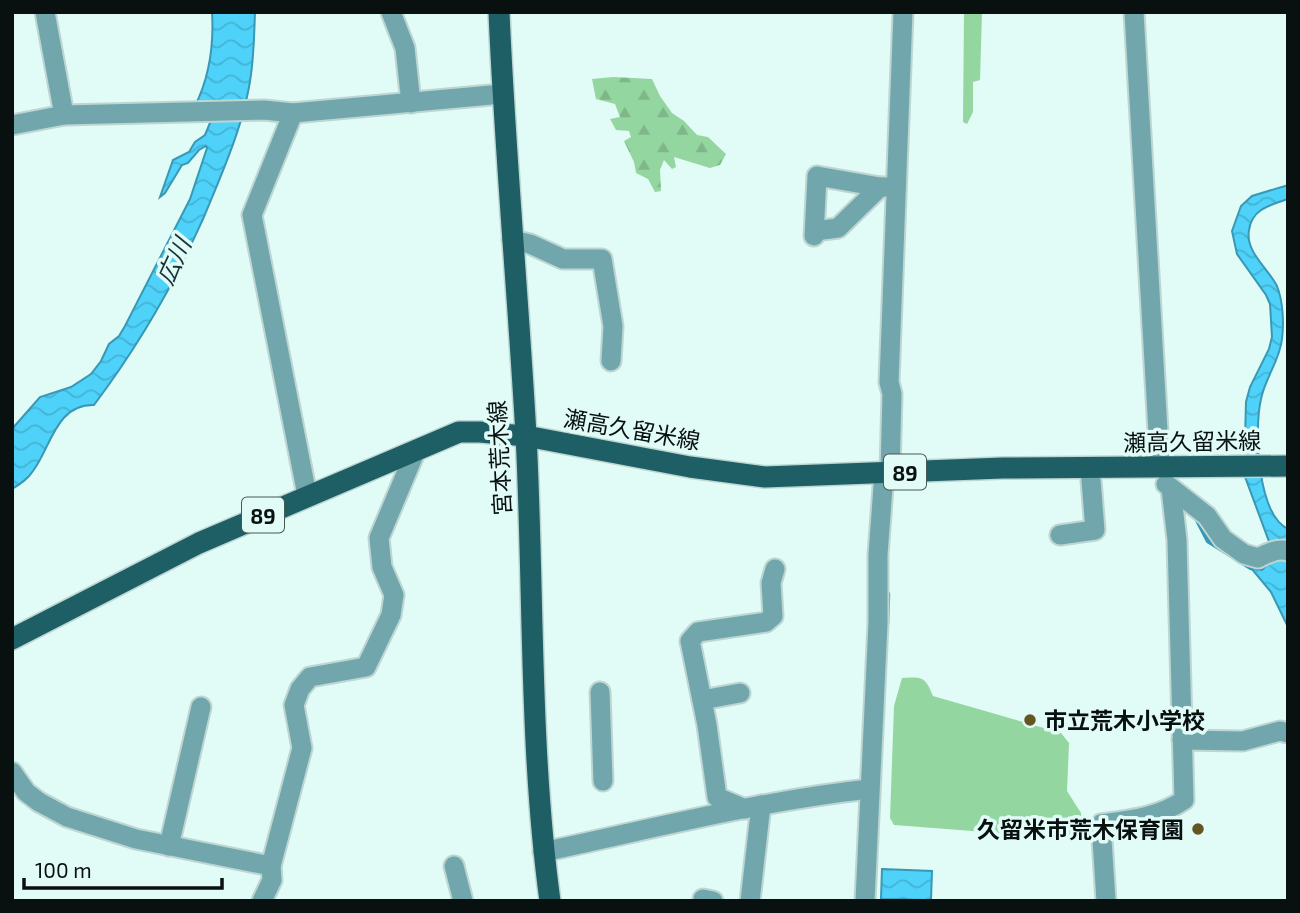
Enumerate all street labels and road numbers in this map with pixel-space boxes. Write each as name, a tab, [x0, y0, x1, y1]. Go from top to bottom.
street label: 宮本荒木線	[482, 400, 516, 516]
street label: 瀬高久留米線	[562, 403, 702, 455]
street label: 瀬高久留米線	[1123, 426, 1261, 456]
road number: 89	[884, 454, 926, 490]
road number: 89	[242, 498, 284, 532]

